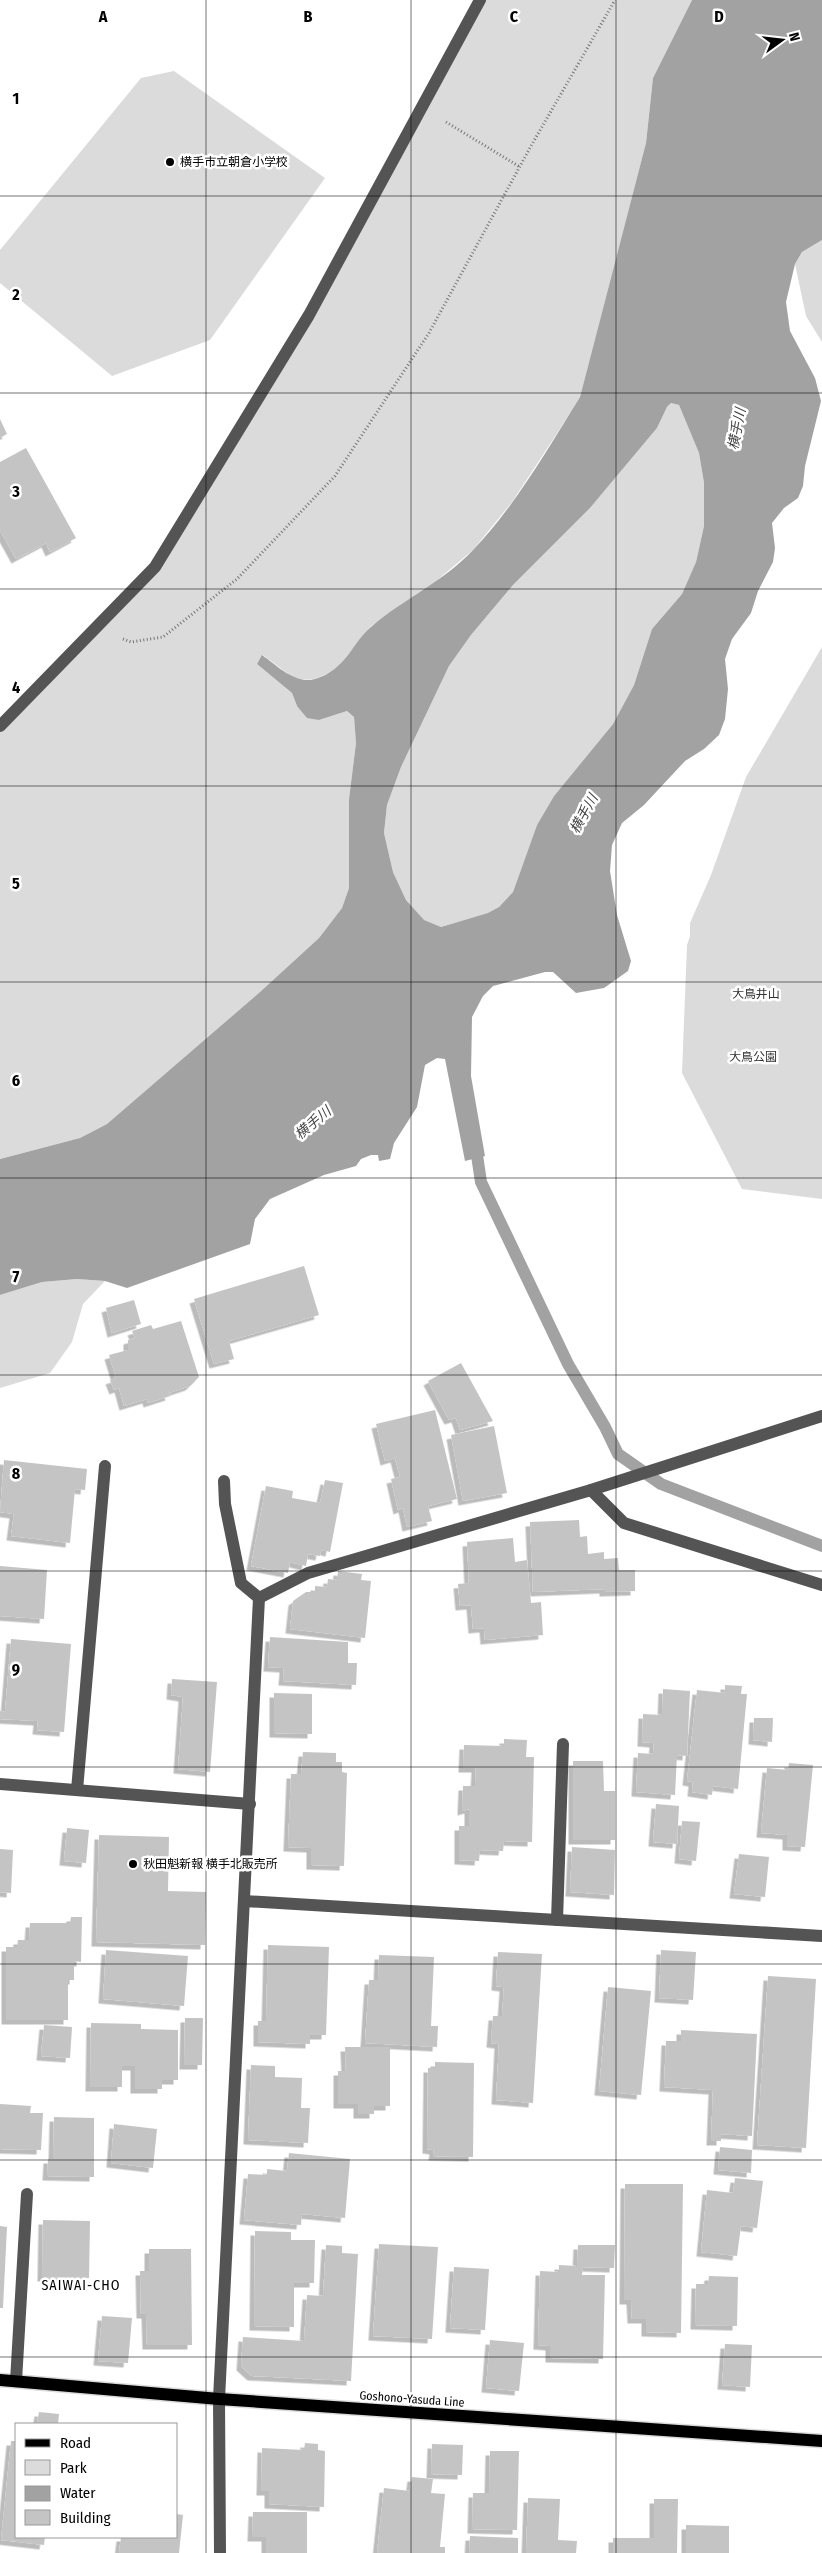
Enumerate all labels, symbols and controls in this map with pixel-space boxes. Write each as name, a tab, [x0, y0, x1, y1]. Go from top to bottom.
text: A	[98, 7, 108, 26]
text: B	[304, 7, 313, 26]
text: C	[510, 7, 519, 26]
text: D	[714, 7, 724, 26]
north arrow	[757, 15, 807, 65]
text: N	[785, 31, 803, 43]
text: 1	[13, 89, 19, 108]
place label: 横手市立朝倉小学校	[180, 155, 288, 169]
marker: 横手市立朝倉小学校	[164, 156, 176, 168]
text: 2	[11, 285, 20, 304]
water label: 横手川	[725, 405, 750, 451]
text: 3	[11, 482, 20, 501]
text: 4	[12, 678, 20, 697]
water label: 横手川	[566, 790, 603, 836]
text: 5	[12, 874, 20, 893]
park label: 大鳥井山	[732, 987, 780, 1001]
park label: 大鳥公園	[729, 1050, 777, 1064]
text: 6	[12, 1071, 20, 1090]
water label: 横手川	[291, 1102, 336, 1143]
text: 7	[13, 1267, 20, 1286]
text: 8	[12, 1464, 21, 1483]
text: 9	[12, 1660, 20, 1679]
place label: 秋田魁新報 横手北販売所	[143, 1857, 278, 1871]
marker: 秋田魁新報 横手北販売所	[127, 1858, 139, 1870]
district label: SAIWAI-CHO	[42, 2277, 120, 2294]
street label: Goshono-Yasuda Line	[359, 2388, 465, 2410]
legend	[15, 2423, 178, 2538]
text: Road	[60, 2434, 91, 2452]
text: Park	[60, 2459, 87, 2477]
text: Water	[60, 2484, 96, 2502]
text: Building	[60, 2509, 111, 2527]

